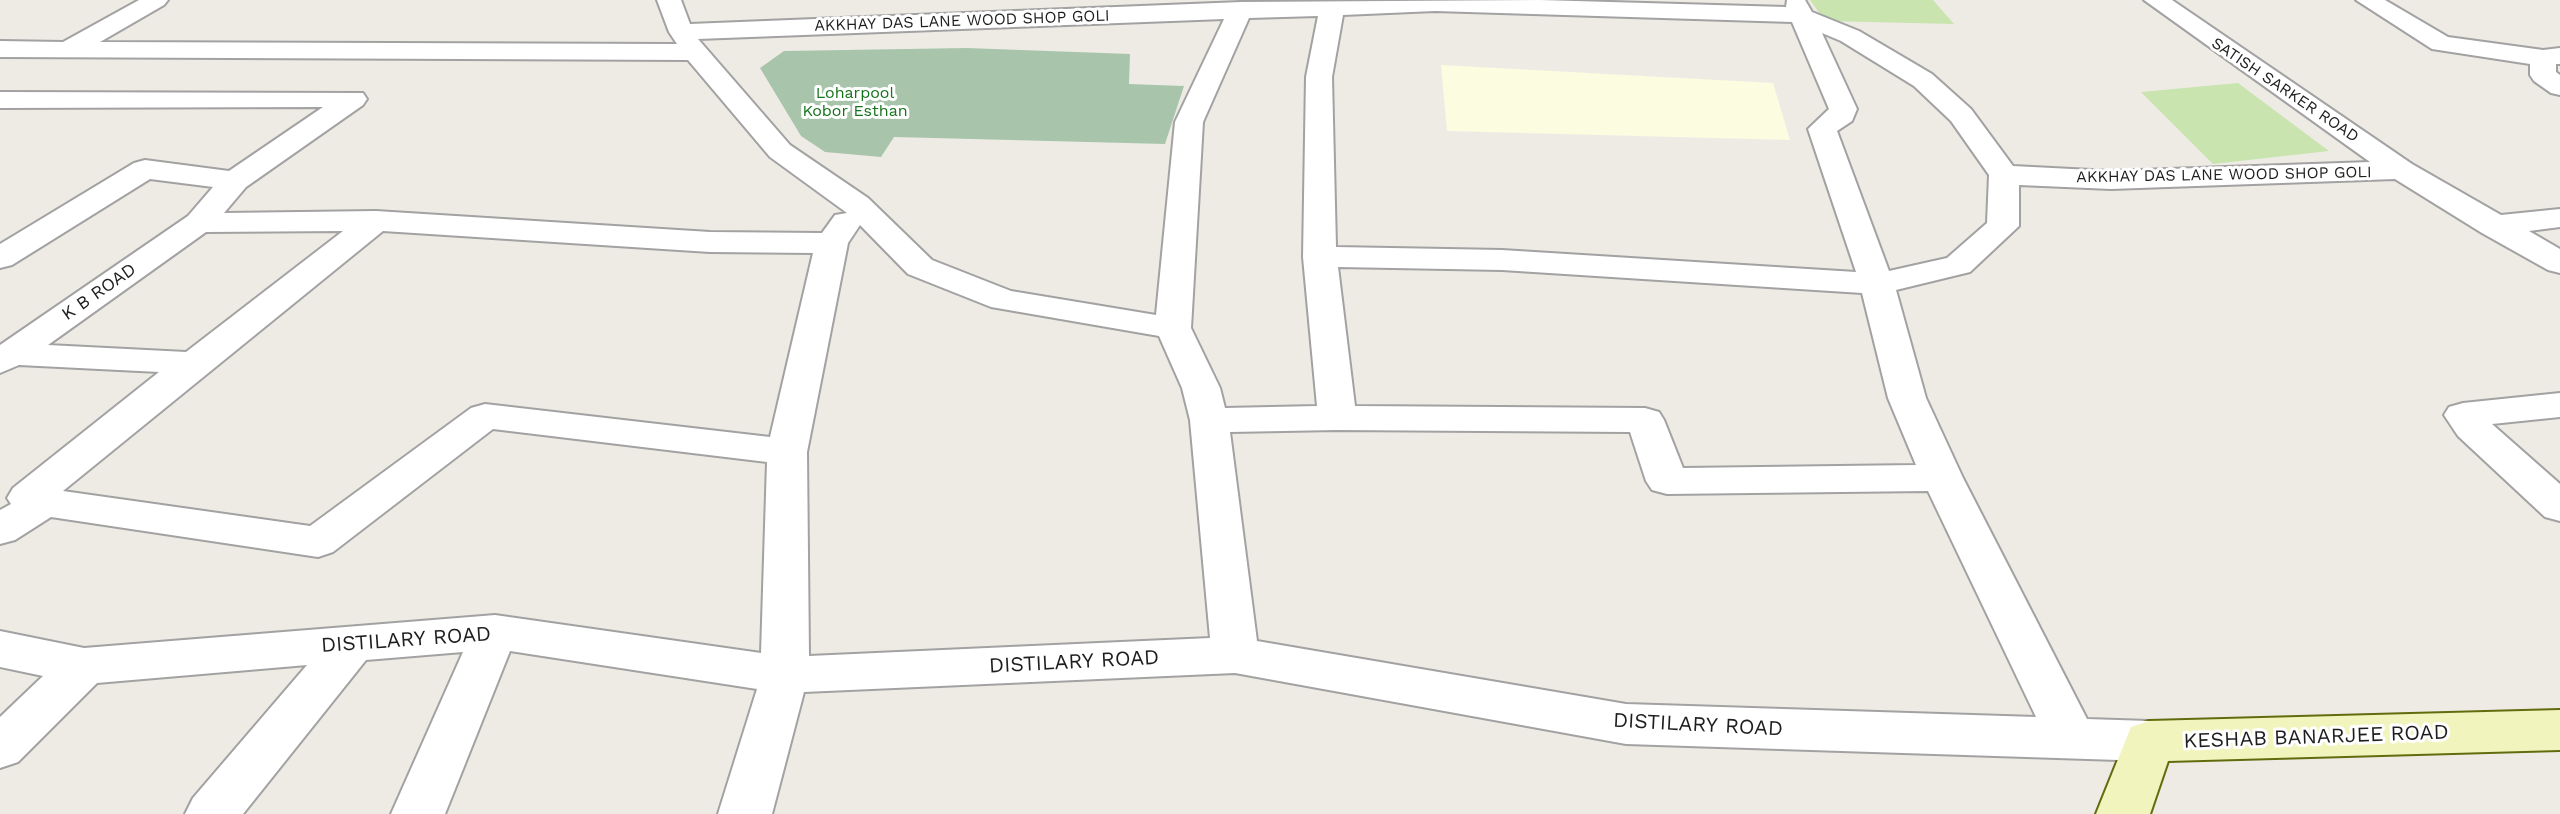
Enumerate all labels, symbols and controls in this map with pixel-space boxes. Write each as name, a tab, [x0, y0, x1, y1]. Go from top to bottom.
street label: AKKHAY DAS LANE WOOD SHOP GOLI	[814, 6, 1110, 36]
street label: SATISH SARKER ROAD	[2208, 34, 2362, 146]
park label: Loharpool Kobor Esthan	[802, 83, 908, 121]
street label: AKKHAY DAS LANE WOOD SHOP GOLI	[2076, 163, 2372, 187]
street label: K B ROAD	[58, 259, 140, 325]
street label: DISTILARY ROAD	[320, 621, 492, 659]
street label: DISTILARY ROAD	[988, 645, 1160, 679]
street label: DISTILARY ROAD	[1612, 708, 1784, 742]
street label: KESHAB BANARJEE ROAD	[2183, 720, 2449, 754]

